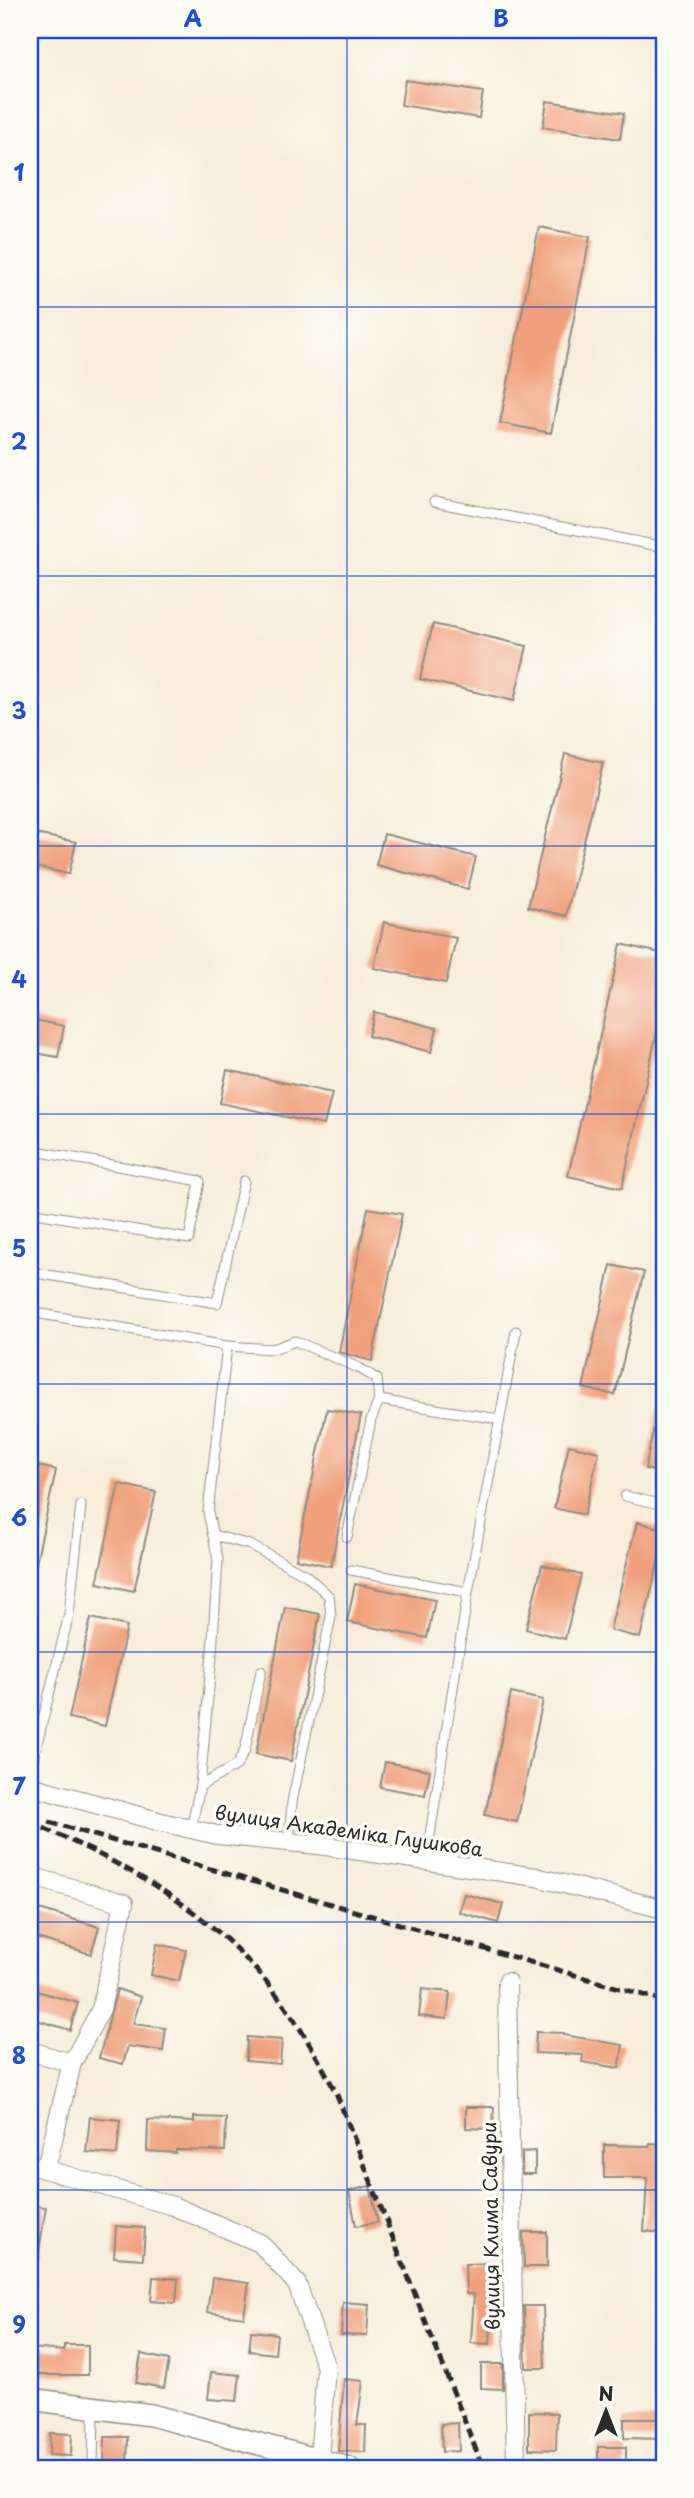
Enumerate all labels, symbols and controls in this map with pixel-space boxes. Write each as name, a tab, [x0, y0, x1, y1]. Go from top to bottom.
text: A	[184, 0, 202, 35]
text: B	[493, 0, 509, 35]
text: 1	[14, 154, 25, 189]
text: 2	[11, 423, 27, 458]
text: 3	[11, 692, 27, 727]
text: 4	[11, 961, 27, 996]
text: 5	[12, 1230, 26, 1265]
text: 6	[11, 1499, 27, 1534]
text: 7	[12, 1768, 26, 1803]
street label: вулиця Академіка Глушкова	[213, 1797, 485, 1863]
text: 8	[12, 2037, 26, 2072]
street label: вулиця Клима Савури	[474, 2121, 506, 2331]
text: 9	[12, 2306, 26, 2341]
north arrow	[572, 2376, 642, 2446]
text: N	[598, 2379, 614, 2407]

